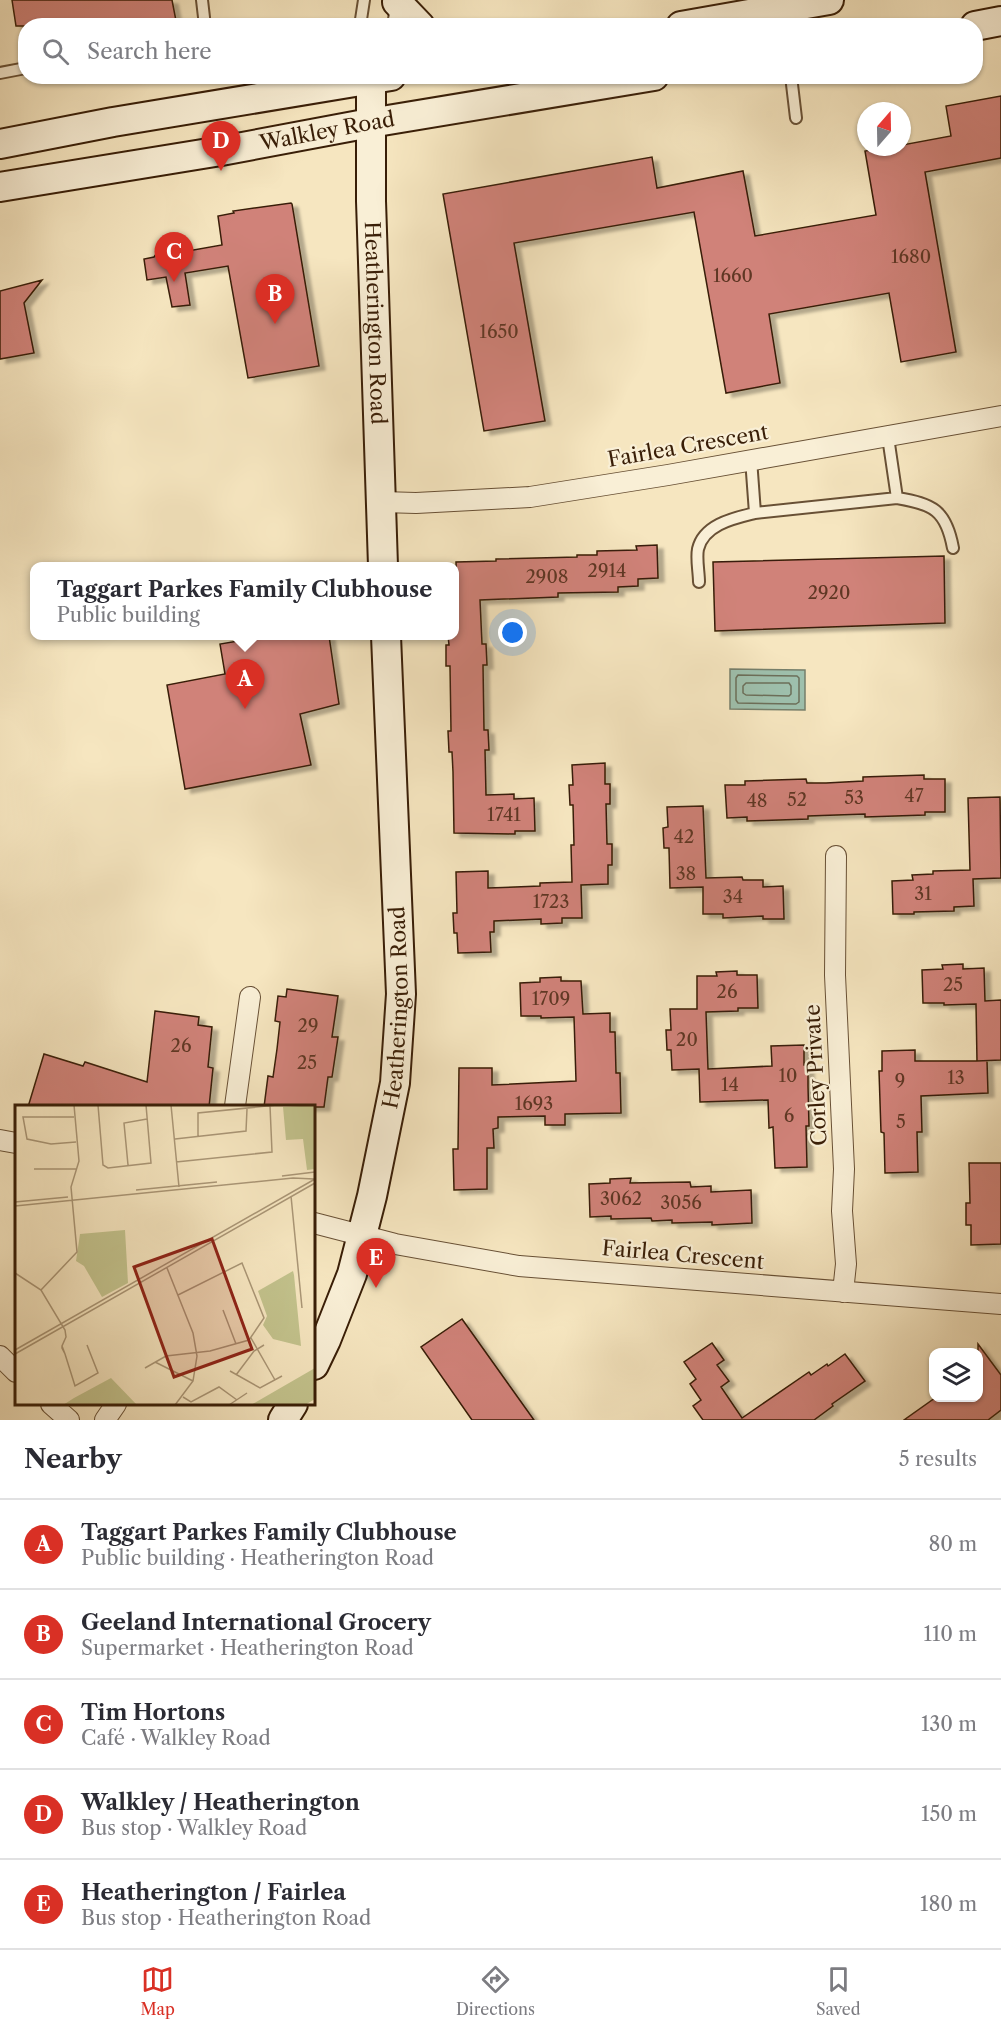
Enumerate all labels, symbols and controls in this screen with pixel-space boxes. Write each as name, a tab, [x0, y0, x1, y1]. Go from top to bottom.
search box	[18, 18, 983, 84]
icon: search	[39, 35, 72, 68]
text: Search here	[87, 38, 212, 65]
north arrow	[857, 102, 911, 156]
street label: Walkley Road	[257, 106, 397, 156]
pin: D	[202, 122, 240, 171]
street label: Heatherington Road	[360, 221, 391, 425]
pin: C	[154, 232, 194, 282]
house number: 1680	[891, 246, 931, 268]
house number: 1660	[713, 265, 753, 287]
pin: B	[256, 274, 294, 324]
house number: 1650	[479, 321, 519, 343]
street label: Fairlea Crescent	[606, 419, 771, 472]
house number: 2914	[588, 560, 626, 582]
popup	[30, 562, 459, 640]
house number: 2908	[526, 566, 568, 588]
text: Taggart Parkes Family Clubhouse	[57, 576, 432, 603]
house number: 2920	[808, 582, 850, 604]
text: Public building	[57, 603, 200, 627]
your location	[498, 618, 527, 647]
pin: A	[226, 660, 264, 709]
house number: 47	[904, 785, 924, 807]
house number: 53	[844, 787, 864, 809]
house number: 52	[787, 789, 807, 811]
house number: 48	[746, 790, 768, 812]
house number: 1741	[487, 804, 521, 826]
house number: 42	[674, 826, 694, 848]
house number: 38	[676, 863, 696, 885]
house number: 31	[914, 883, 932, 905]
house number: 34	[723, 886, 743, 908]
house number: 1723	[533, 891, 569, 913]
street label: Heatherington Road	[377, 905, 413, 1111]
house number: 25	[943, 974, 963, 996]
house number: 26	[717, 981, 737, 1003]
house number: 1709	[532, 988, 570, 1010]
street label: Corley Private	[799, 1003, 832, 1147]
house number: 29	[298, 1015, 318, 1037]
house number: 20	[676, 1029, 698, 1051]
house number: 26	[171, 1035, 191, 1057]
house number: 25	[297, 1052, 317, 1074]
house number: 10	[779, 1065, 797, 1087]
house number: 13	[947, 1067, 965, 1089]
house number: 9	[895, 1070, 905, 1092]
house number: 14	[721, 1074, 739, 1096]
house number: 1693	[515, 1093, 553, 1115]
inset map	[15, 1105, 315, 1405]
house number: 6	[784, 1105, 794, 1127]
house number: 5	[896, 1111, 906, 1133]
house number: 3062	[600, 1188, 642, 1210]
house number: 3056	[660, 1192, 702, 1214]
street label: Fairlea Crescent	[601, 1235, 766, 1274]
pin: E	[356, 1238, 395, 1288]
map controls	[929, 1348, 983, 1402]
button: layers	[929, 1348, 983, 1402]
text: Nearby	[24, 1443, 122, 1475]
text: 5 results	[899, 1447, 977, 1471]
text: Taggart Parkes Family Clubhouse	[81, 1519, 457, 1546]
text: A	[36, 1532, 51, 1556]
text: 80 m	[929, 1532, 977, 1556]
text: Public building · Heatherington Road	[81, 1546, 434, 1570]
text: Geeland International Grocery	[81, 1609, 431, 1636]
text: B	[36, 1622, 51, 1646]
text: 110 m	[924, 1622, 977, 1646]
text: Supermarket · Heatherington Road	[81, 1636, 414, 1660]
text: Tim Hortons	[81, 1699, 225, 1726]
text: C	[35, 1712, 52, 1736]
text: 130 m	[921, 1712, 977, 1736]
text: Café · Walkley Road	[81, 1726, 271, 1750]
text: Walkley / Heatherington	[81, 1789, 360, 1816]
text: D	[35, 1802, 52, 1826]
text: 150 m	[921, 1802, 977, 1826]
text: Bus stop · Walkley Road	[81, 1816, 307, 1840]
text: Heatherington / Fairlea	[81, 1879, 346, 1906]
text: E	[36, 1892, 51, 1916]
text: 180 m	[920, 1892, 977, 1916]
text: Bus stop · Heatherington Road	[81, 1906, 371, 1930]
tab: Map	[141, 1963, 175, 2019]
tab: Directions	[456, 1963, 535, 2019]
tab: Saved	[816, 1963, 860, 2019]

